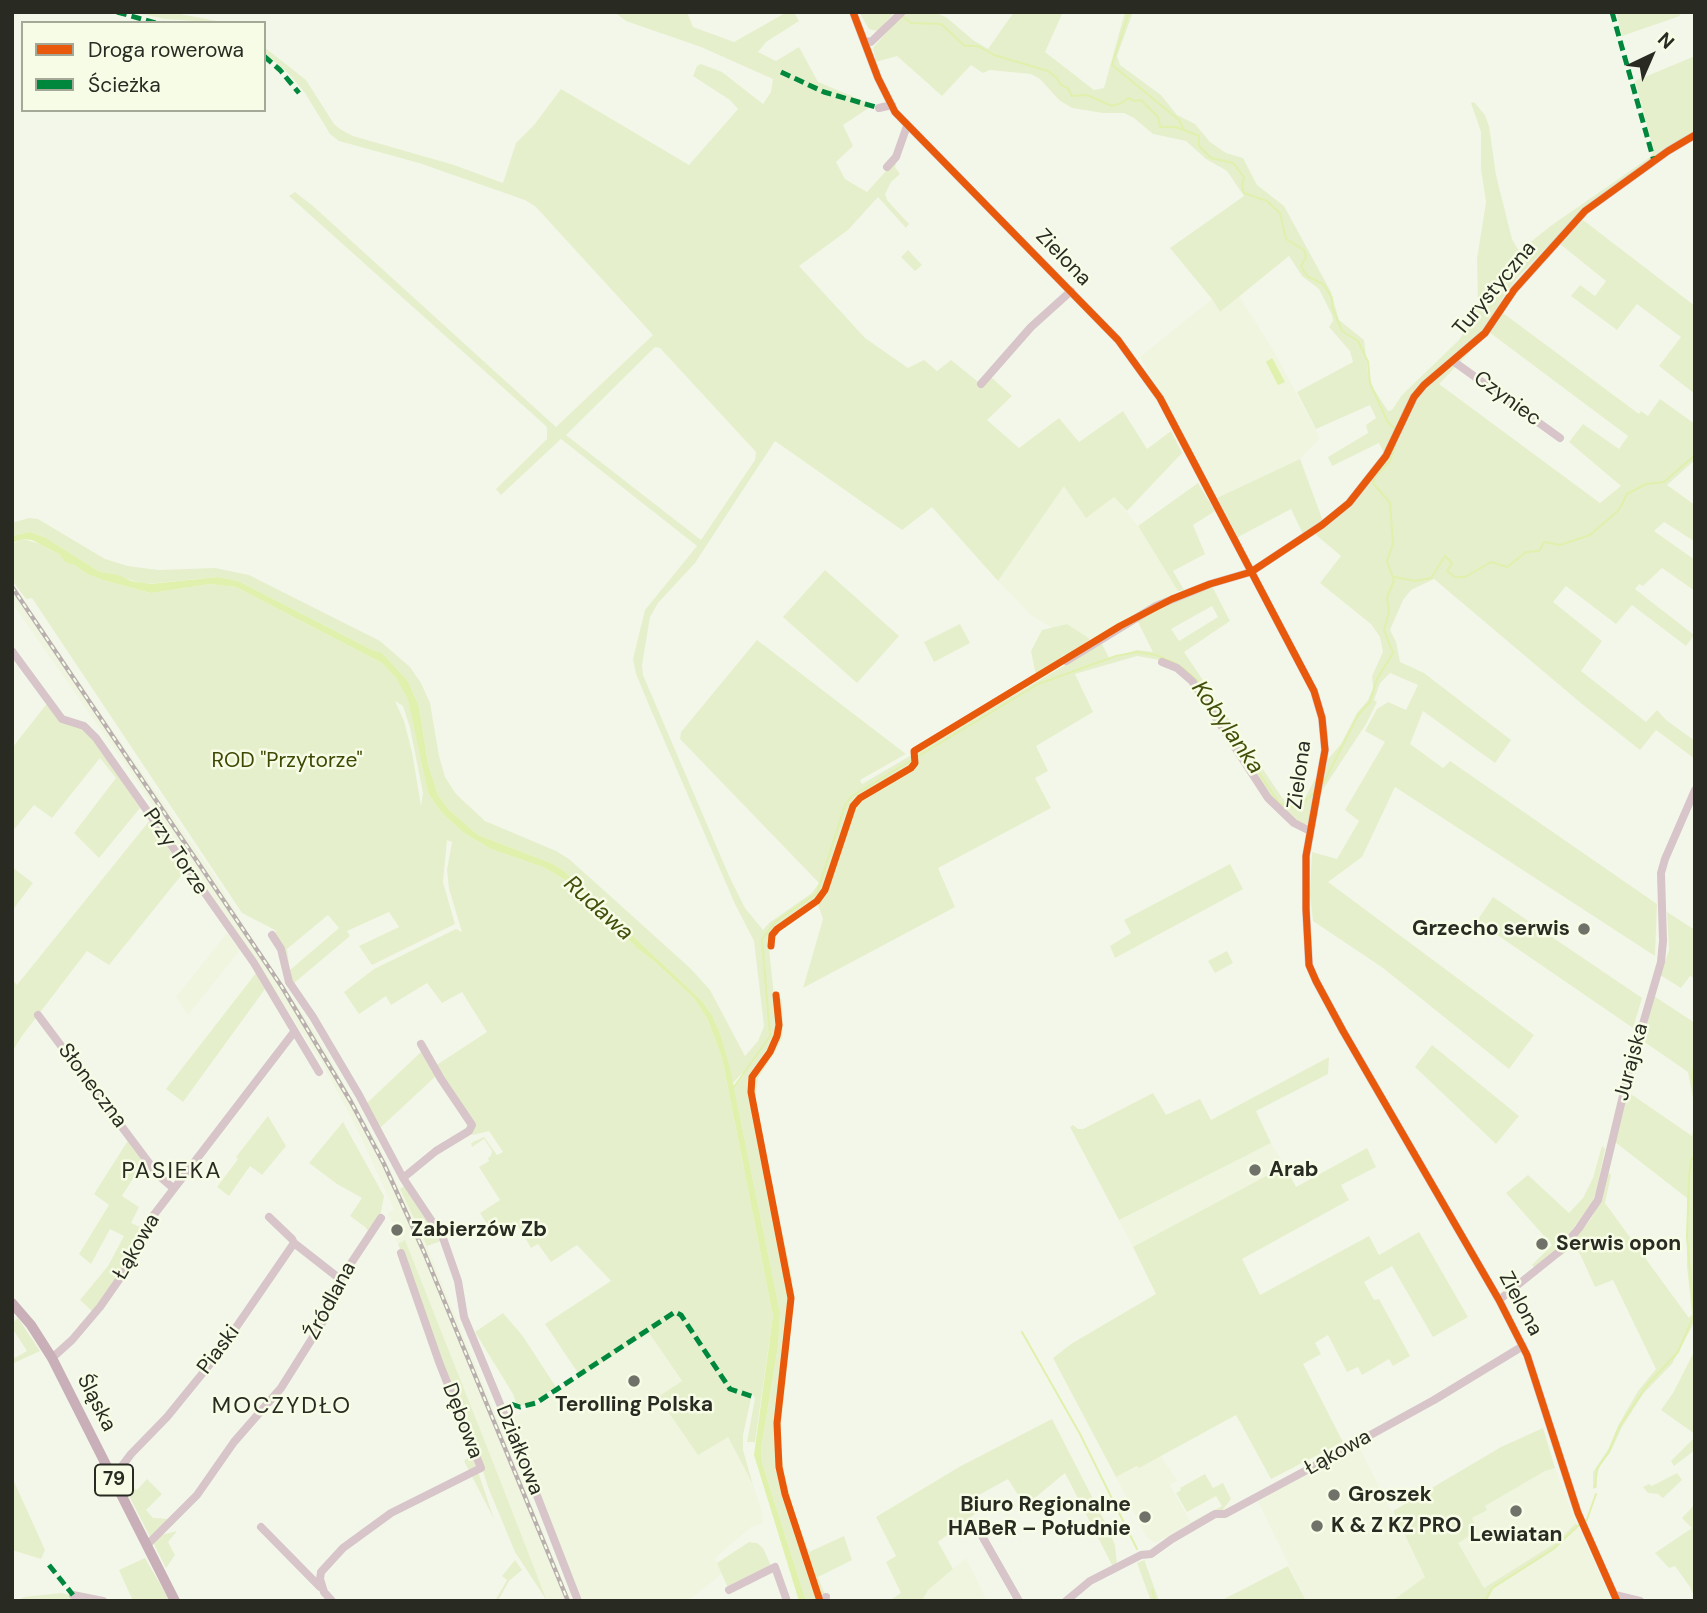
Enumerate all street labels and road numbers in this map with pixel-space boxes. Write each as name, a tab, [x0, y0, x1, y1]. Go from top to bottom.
street label: Zielona	[1030, 224, 1096, 292]
street label: Turystyczna	[1448, 237, 1542, 341]
street label: Czyniec	[1468, 366, 1546, 432]
street label: Zielona	[1283, 739, 1317, 811]
street label: Przy Torze	[137, 804, 213, 900]
street label: Jurajska	[1610, 1020, 1654, 1104]
street label: Słoneczna	[52, 1039, 132, 1133]
street label: Łąkowa	[108, 1210, 166, 1284]
street label: Źródlana	[300, 1258, 362, 1344]
street label: Zielona	[1493, 1268, 1547, 1340]
street label: Piaski	[192, 1321, 246, 1379]
street label: Śląska	[71, 1370, 121, 1436]
street label: Dębowa	[436, 1380, 488, 1462]
street label: Działkowa	[490, 1401, 548, 1499]
street label: Łąkowa	[1300, 1425, 1376, 1481]
road number: 79	[95, 1464, 133, 1496]

